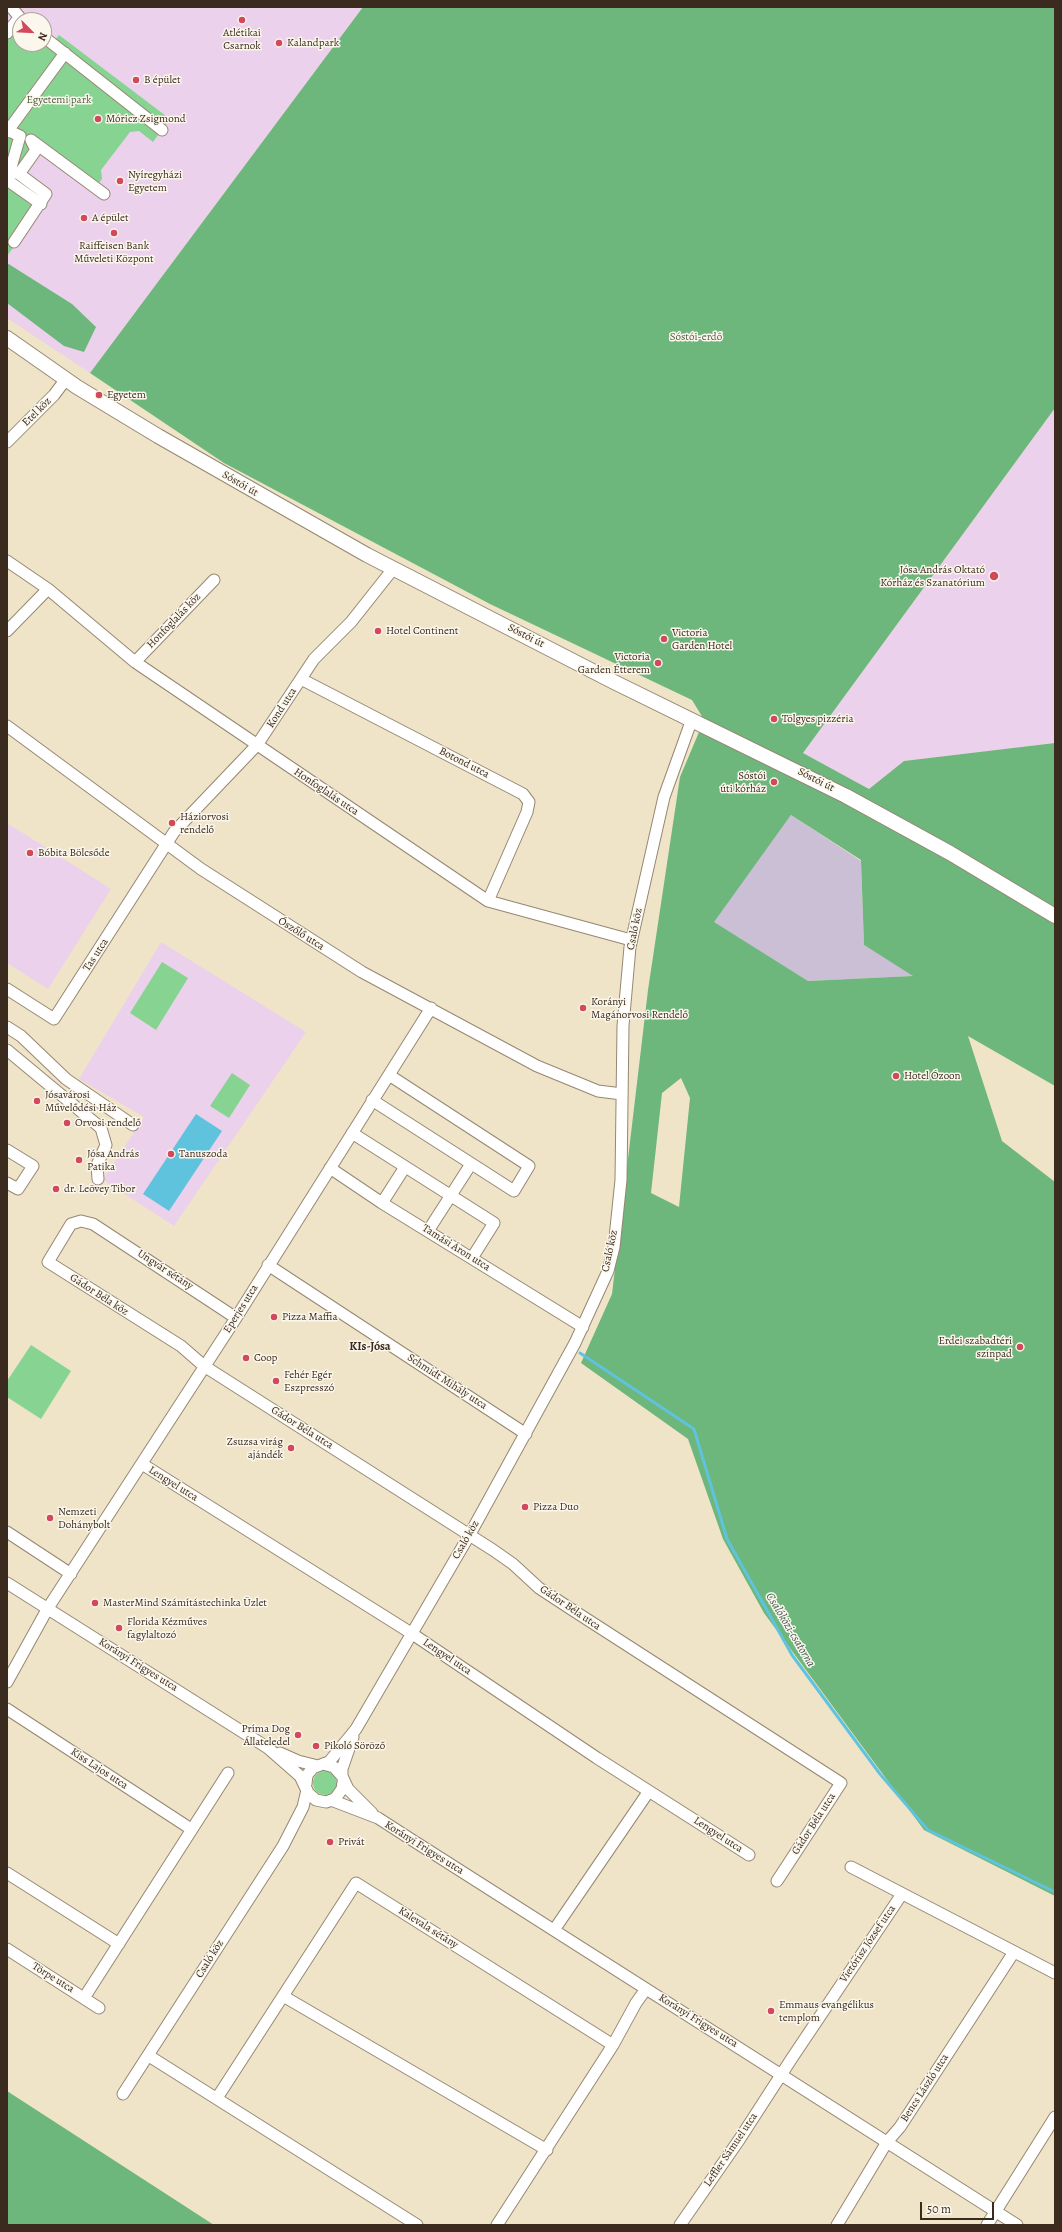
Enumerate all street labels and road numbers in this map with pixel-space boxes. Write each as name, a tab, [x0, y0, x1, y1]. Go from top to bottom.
street label: Etel köz	[20, 395, 54, 429]
street label: Sóstói út	[220, 468, 260, 500]
street label: Honfoglalás köz	[144, 591, 204, 651]
street label: Sóstói út	[505, 621, 547, 651]
street label: Kond utca	[264, 685, 300, 731]
street label: Botond utca	[437, 745, 491, 781]
street label: Honfoglalás utca	[291, 765, 361, 819]
street label: Sóstói út	[795, 765, 837, 795]
street label: Csaló köz	[624, 907, 646, 951]
street label: Ószőlő utca	[275, 915, 327, 953]
street label: Tas utca	[81, 936, 111, 974]
street label: Tamási Áron utca	[420, 1222, 492, 1274]
street label: Csaló köz	[599, 1229, 621, 1273]
street label: Ungvár sétány	[135, 1247, 195, 1293]
street label: Gádor Béla köz	[67, 1271, 131, 1319]
street label: Eperjes utca	[221, 1282, 261, 1336]
street label: Schmidt Mihály utca	[405, 1351, 489, 1413]
street label: Gádor Béla utca	[268, 1404, 336, 1452]
street label: Lengyel utca	[146, 1464, 200, 1504]
street label: Csaló köz	[450, 1518, 482, 1562]
street label: Gádor Béla utca	[537, 1583, 603, 1633]
street label: Korányi Frigyes utca	[96, 1635, 180, 1695]
street label: Lengyel utca	[420, 1636, 474, 1678]
street label: Kiss Lajos utca	[68, 1746, 130, 1792]
street label: Gádor Béla utca	[789, 1791, 839, 1857]
street label: Lengyel utca	[691, 1814, 745, 1856]
street label: Korányi Frigyes utca	[382, 1818, 466, 1878]
street label: Vietórisz József utca	[837, 1903, 899, 1985]
street label: Kalevala sétány	[396, 1904, 460, 1952]
street label: Csaló köz	[193, 1937, 227, 1981]
street label: Törpe utca	[29, 1960, 77, 1996]
street label: Korányi Frigyes utca	[656, 1991, 740, 2051]
street label: Bencs László utca	[898, 2052, 952, 2124]
street label: Leffler Sámuel utca	[701, 2111, 761, 2189]

